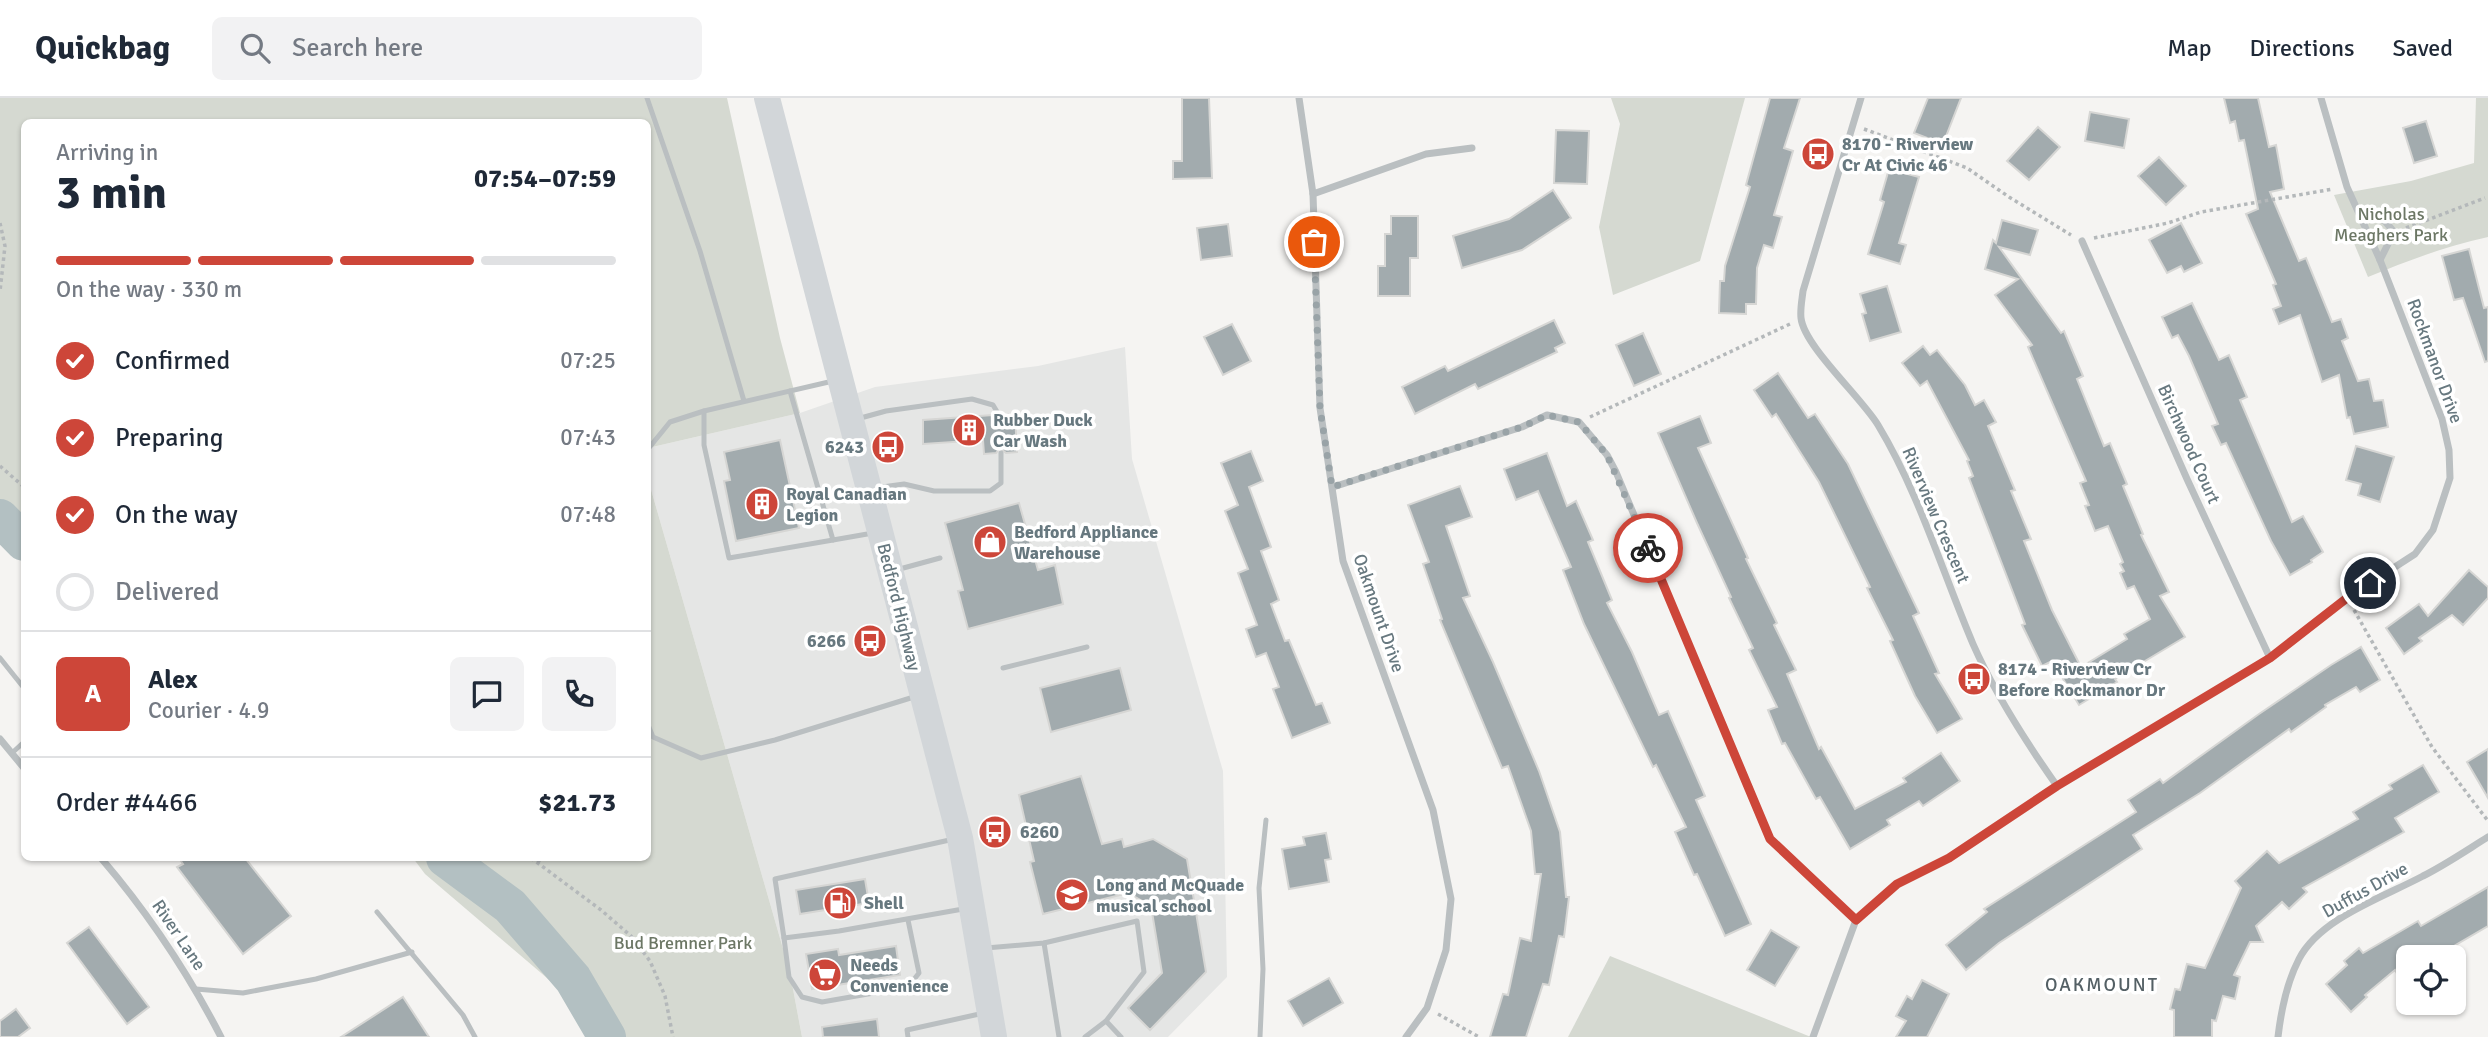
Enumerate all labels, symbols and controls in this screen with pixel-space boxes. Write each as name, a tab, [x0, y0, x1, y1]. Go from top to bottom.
search box	[212, 17, 702, 80]
text: Quickbag	[35, 28, 170, 69]
icon: search	[236, 29, 274, 67]
text: Search here	[292, 32, 423, 64]
text: Map	[2167, 33, 2212, 63]
text: Directions	[2250, 33, 2355, 63]
text: Saved	[2393, 33, 2453, 63]
place label: 8170 - Riverview Cr At Civic 46	[1842, 133, 1974, 176]
bus stop icon: 8170 - Riverview Cr At Civic 46	[1799, 135, 1837, 173]
text: Arriving in	[56, 138, 158, 167]
text: 07:54–07:59	[474, 163, 616, 195]
text: 3 min	[56, 165, 167, 221]
park label: Nicholas Meaghers Park	[2334, 203, 2448, 246]
pin	[1284, 212, 1344, 272]
icon: bag	[1295, 223, 1333, 261]
text: On the way · 330 m	[56, 275, 242, 304]
street label: Rockmanor Drive	[2402, 296, 2468, 426]
icon: check	[56, 342, 94, 380]
text: Confirmed	[115, 345, 230, 377]
text: 07:25	[560, 346, 616, 375]
street label: Birchwood Court	[2153, 381, 2225, 507]
place label: Rubber Duck Car Wash	[993, 409, 1093, 452]
building icon: Rubber Duck Car Wash	[950, 411, 988, 449]
icon: check	[56, 419, 94, 457]
text: Preparing	[115, 422, 223, 454]
text: 07:43	[560, 423, 616, 452]
bus stop icon: 6243	[869, 428, 907, 466]
place label: 6243	[825, 436, 864, 458]
street label: Riverview Crescent	[1897, 444, 1975, 586]
place label: Royal Canadian Legion	[786, 483, 907, 526]
building icon: Royal Canadian Legion	[743, 485, 781, 523]
icon: check	[56, 496, 94, 534]
text: On the way	[115, 499, 238, 531]
text: 07:48	[560, 500, 616, 529]
courier	[1613, 513, 1683, 583]
place label: Bedford Appliance Warehouse	[1014, 521, 1158, 564]
shop icon: Bedford Appliance Warehouse	[971, 523, 1009, 561]
icon: bike	[1629, 529, 1667, 567]
street label: Bedford Highway	[873, 541, 926, 674]
street label: Oakmount Drive	[1348, 551, 1410, 675]
pin	[2340, 553, 2400, 613]
icon: home	[2351, 564, 2389, 602]
text: Delivered	[115, 576, 220, 608]
bus stop icon: 6266	[851, 622, 889, 660]
place label: 6266	[807, 630, 846, 652]
button: chat	[450, 657, 524, 731]
button: phone	[542, 657, 616, 731]
place label: 8174 - Riverview Cr Before Rockmanor Dr	[1998, 658, 2166, 701]
bus stop icon: 8174 - Riverview Cr Before Rockmanor Dr	[1955, 660, 1993, 698]
text: Alex	[148, 664, 198, 696]
text: A	[85, 678, 101, 710]
text: Courier · 4.9	[148, 696, 269, 725]
text: Order #4466	[56, 787, 197, 819]
text: $21.73	[538, 787, 616, 819]
bus stop icon: 6260	[976, 813, 1014, 851]
place label: 6260	[1020, 821, 1059, 843]
street label: Duffus Drive	[2318, 857, 2412, 923]
place label: Long and McQuade musical school	[1096, 874, 1244, 917]
school or university icon: Long and McQuade musical school	[1053, 876, 1091, 914]
fuel station icon: Shell	[821, 884, 859, 922]
place label: Shell	[864, 892, 904, 914]
street label: River Lane	[147, 896, 211, 974]
park label: Bud Bremner Park	[614, 932, 752, 954]
map controls	[2396, 945, 2466, 1015]
button: locate	[2396, 945, 2466, 1015]
place label: Needs Convenience	[850, 954, 949, 997]
supermarket icon: Needs Convenience	[806, 956, 844, 994]
district label: OAKMOUNT	[2045, 973, 2159, 997]

